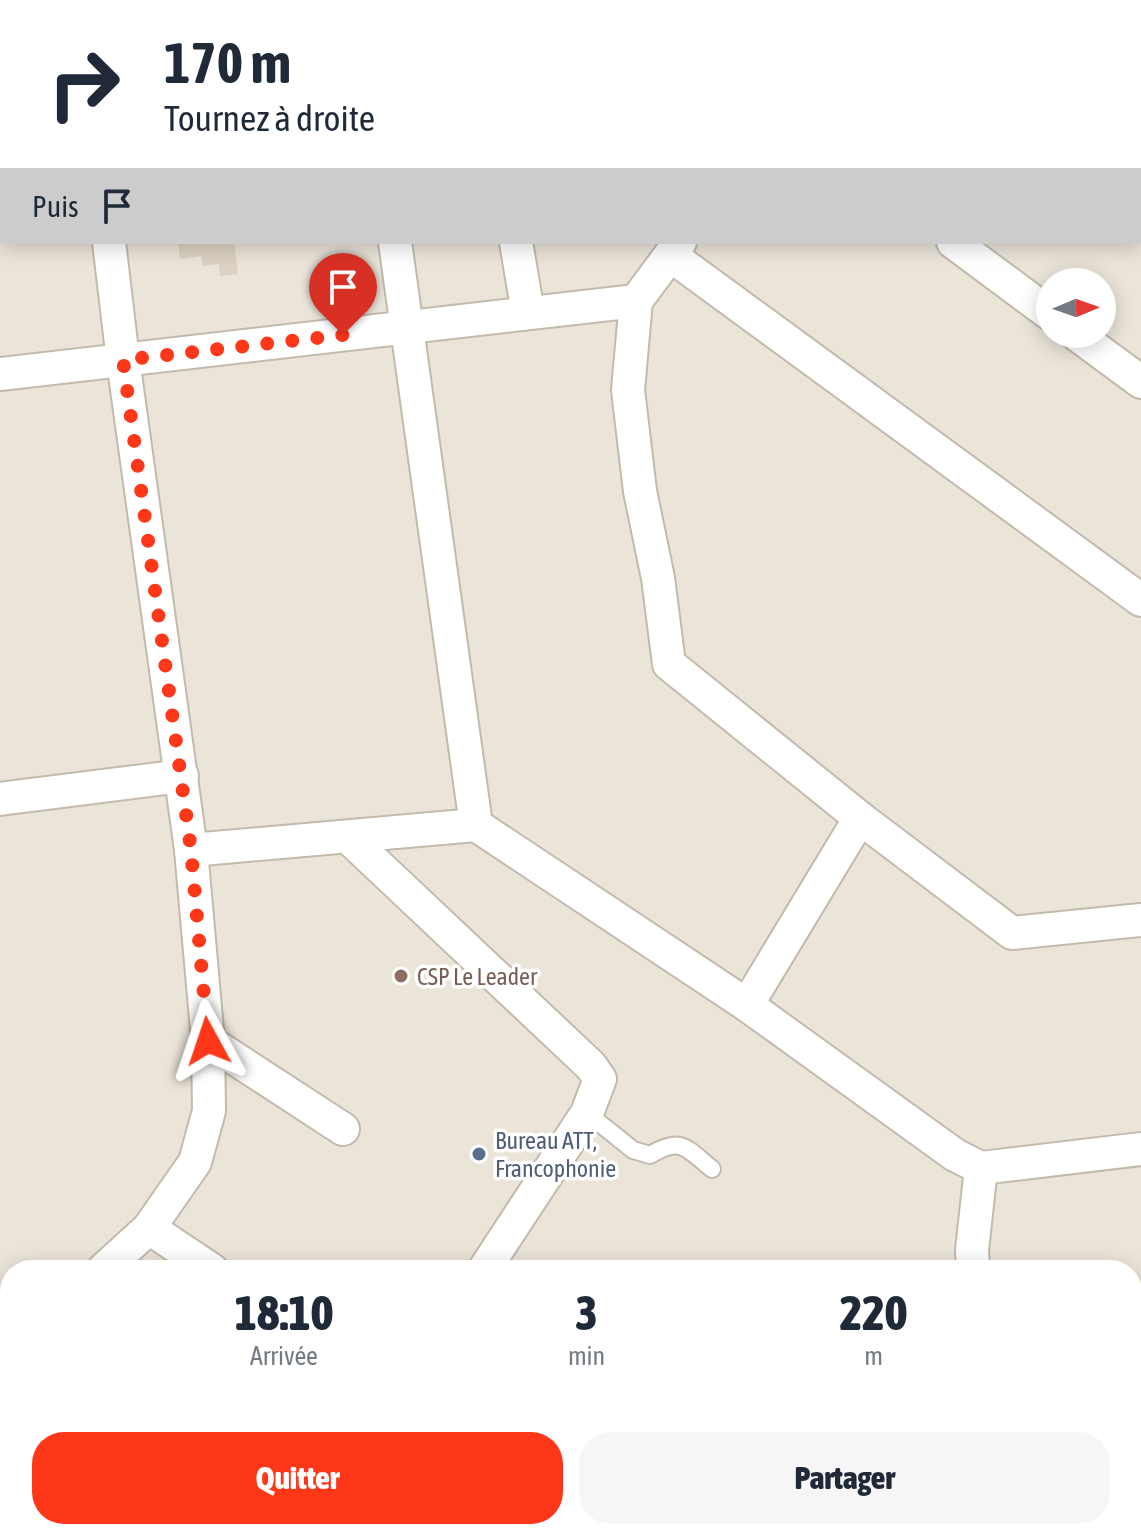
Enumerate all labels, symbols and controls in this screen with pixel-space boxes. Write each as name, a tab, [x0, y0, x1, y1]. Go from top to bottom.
text: 170 m	[164, 31, 291, 95]
icon: right	[32, 32, 136, 136]
text: Tournez à droite	[164, 97, 375, 139]
icon: arrive	[95, 184, 139, 228]
text: Puis	[32, 189, 79, 223]
pin	[309, 253, 377, 335]
icon: arrive	[321, 265, 365, 309]
north arrow	[1036, 268, 1116, 348]
map controls	[1036, 268, 1116, 348]
place label: CSP Le Leader	[417, 963, 538, 990]
marker: CSP Le Leader	[392, 967, 410, 985]
position arrow	[166, 999, 250, 1083]
place label: Bureau ATT, Francophonie	[495, 1127, 616, 1182]
marker: Bureau ATT, Francophonie	[470, 1145, 488, 1163]
text: 18:10	[235, 1285, 333, 1340]
text: 3	[575, 1285, 598, 1340]
text: 220	[840, 1285, 907, 1340]
text: Arrivée	[250, 1341, 318, 1371]
text: min	[568, 1341, 605, 1371]
text: m	[864, 1341, 883, 1371]
button: Quitter	[32, 1432, 563, 1524]
button: Partager	[579, 1432, 1110, 1524]

